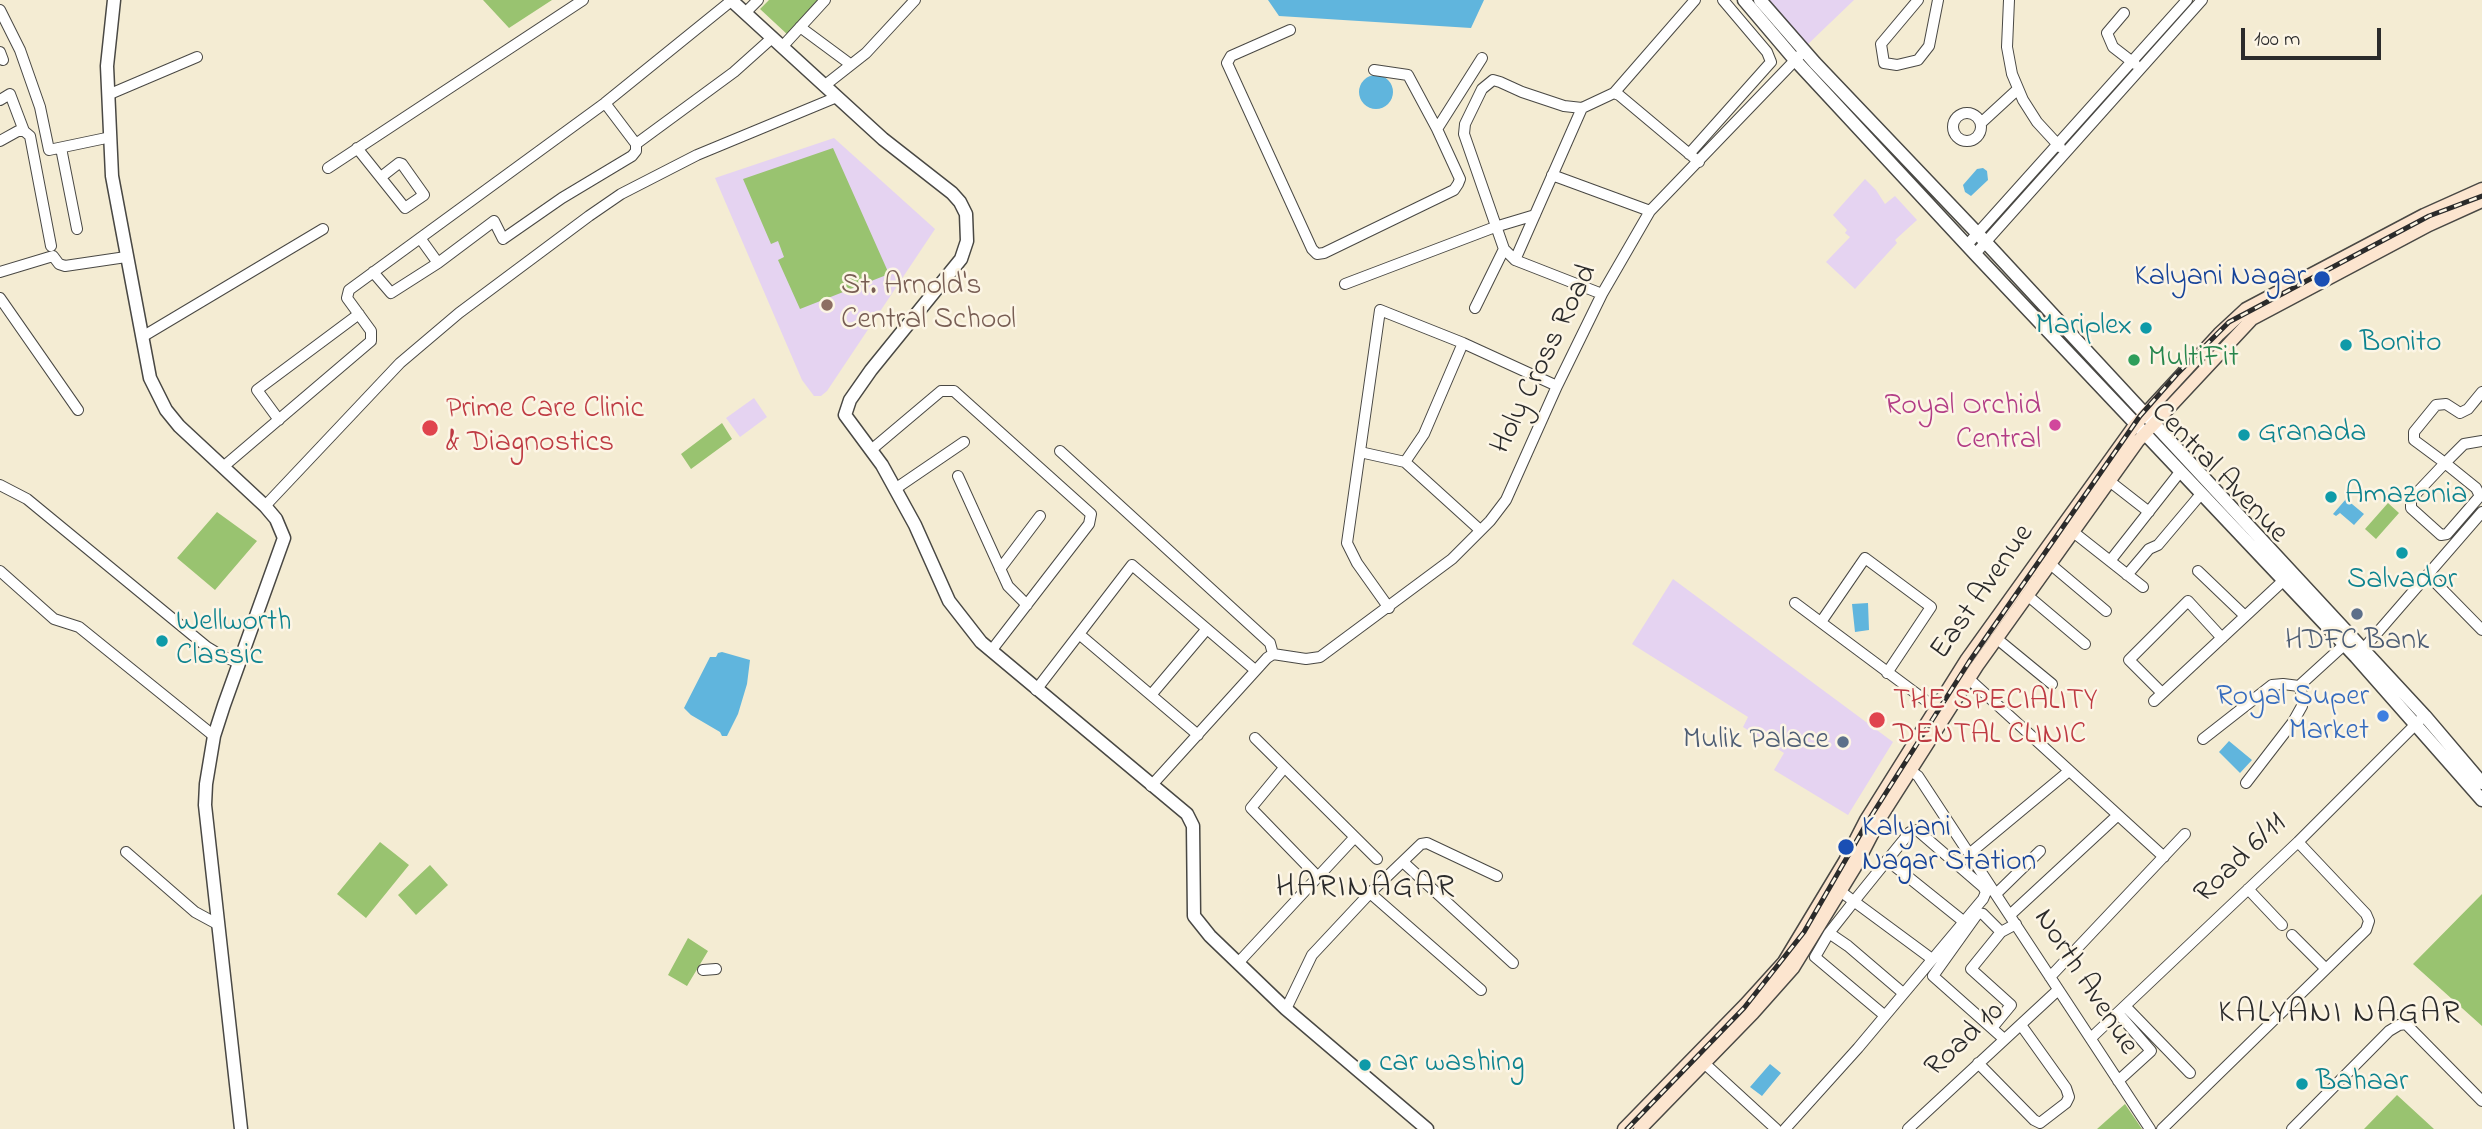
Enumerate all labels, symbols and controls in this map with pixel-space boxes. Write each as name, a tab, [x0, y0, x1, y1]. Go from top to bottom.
scale bar	[2244, 14, 2384, 58]
text: 100 m	[2254, 25, 2300, 55]
street label: Holy Cross Road	[1485, 260, 1607, 460]
place label: Kalyani Nagar	[2134, 261, 2306, 297]
marker: Kalyani Nagar	[2312, 269, 2332, 289]
place label: St. Arnold's Central School	[841, 270, 1016, 340]
marker: St. Arnold's Central School	[819, 297, 835, 313]
place label: Mariplex	[2036, 310, 2132, 346]
marker: Mariplex	[2138, 320, 2154, 336]
place label: Bonito	[2360, 327, 2442, 363]
marker: Bonito	[2338, 337, 2354, 353]
place label: MultiFit	[2148, 342, 2239, 378]
marker: MultiFit	[2126, 352, 2142, 368]
place label: Royal Orchid Central	[1885, 390, 2041, 460]
place label: Prime Care Clinic & Diagnostics	[446, 393, 644, 463]
street label: Central Avenue	[2142, 396, 2294, 552]
marker: Royal Orchid Central	[2047, 417, 2063, 433]
place label: Granada	[2258, 417, 2366, 453]
marker: Prime Care Clinic & Diagnostics	[420, 418, 440, 438]
marker: Granada	[2236, 427, 2252, 443]
place label: Amazonia	[2345, 479, 2468, 515]
marker: Amazonia	[2323, 489, 2339, 505]
street label: East Avenue	[1924, 518, 2044, 668]
marker: Salvador	[2394, 545, 2410, 561]
place label: Salvador	[2347, 564, 2457, 600]
place label: Wellworth Classic	[176, 606, 291, 676]
marker: HDFC Bank	[2349, 606, 2365, 622]
place label: HDFC Bank	[2285, 625, 2429, 661]
marker: Wellworth Classic	[154, 633, 170, 649]
place label: Royal Super Market	[2216, 681, 2369, 752]
place label: THE SPECIALITY DENTAL CLINIC	[1893, 685, 2097, 756]
marker: Royal Super Market	[2375, 708, 2391, 724]
marker: THE SPECIALITY DENTAL CLINIC	[1867, 710, 1887, 730]
place label: Mulik Palace	[1683, 724, 1829, 760]
marker: Mulik Palace	[1835, 734, 1851, 750]
street label: Road 6/11	[2188, 807, 2296, 913]
place label: Kalyani Nagar Station	[1862, 812, 2036, 882]
marker: Kalyani Nagar Station	[1836, 837, 1856, 857]
district label: HARINAGAR	[1277, 871, 1455, 909]
street label: North Avenue	[2024, 903, 2144, 1063]
street label: Road 10	[1919, 995, 2013, 1087]
district label: KALYANI NAGAR	[2220, 997, 2460, 1035]
place label: car washing	[1379, 1047, 1524, 1083]
marker: car washing	[1357, 1057, 1373, 1073]
place label: Bahaar	[2316, 1066, 2408, 1102]
marker: Bahaar	[2294, 1076, 2310, 1092]

